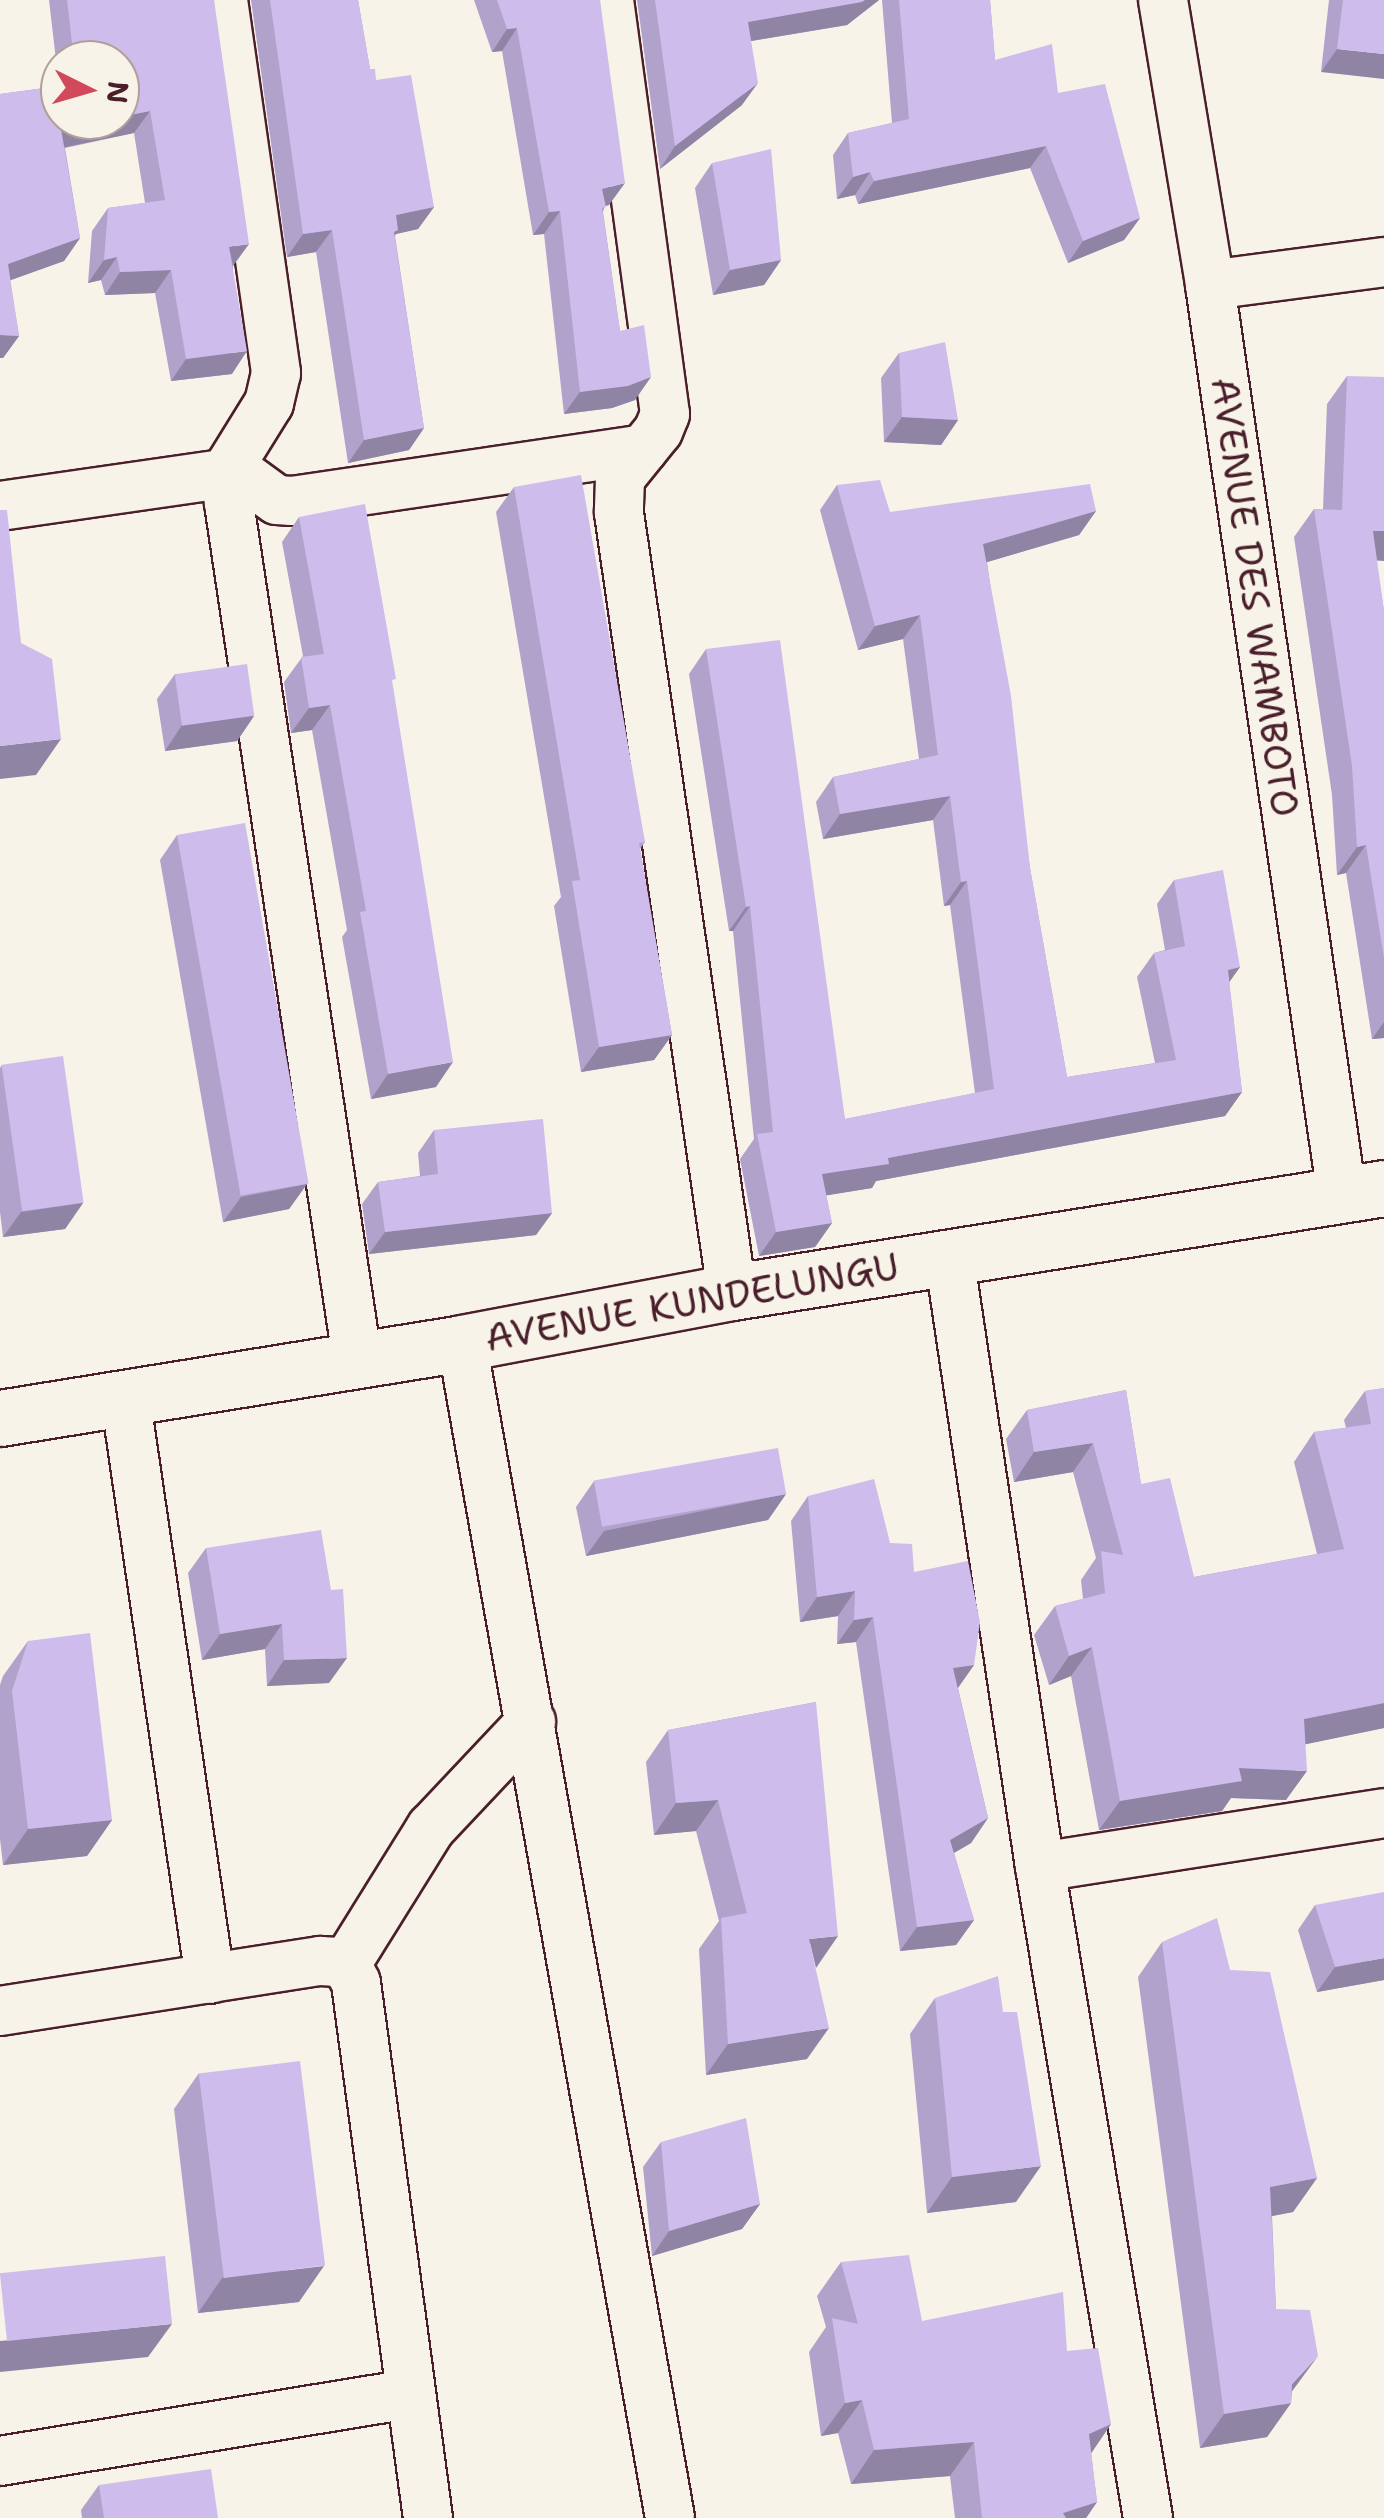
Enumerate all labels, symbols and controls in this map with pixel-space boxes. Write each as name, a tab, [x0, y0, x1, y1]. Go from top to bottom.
north arrow	[40, 40, 140, 140]
text: N	[98, 80, 138, 105]
street label: AVENUE DES WAMBOTO	[1202, 374, 1308, 820]
street label: AVENUE KUNDELUNGU	[482, 1243, 902, 1361]

